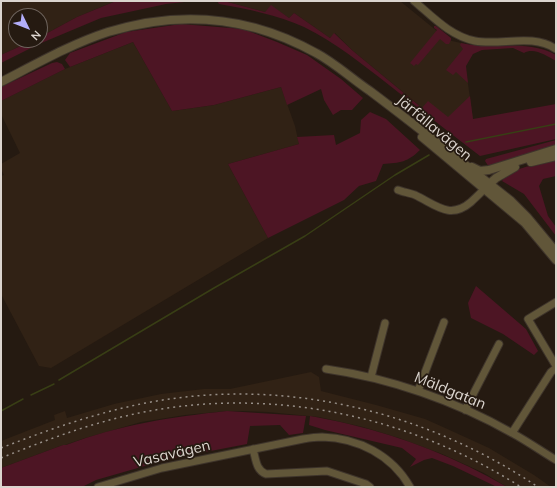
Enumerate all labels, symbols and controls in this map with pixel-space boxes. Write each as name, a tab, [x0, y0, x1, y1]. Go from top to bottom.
north arrow	[8, 8, 48, 48]
text: N	[28, 28, 44, 43]
street label: Järfällavägen	[393, 91, 475, 165]
street label: Mäldgatan	[412, 369, 488, 413]
street label: Vasavägen	[132, 436, 212, 472]

